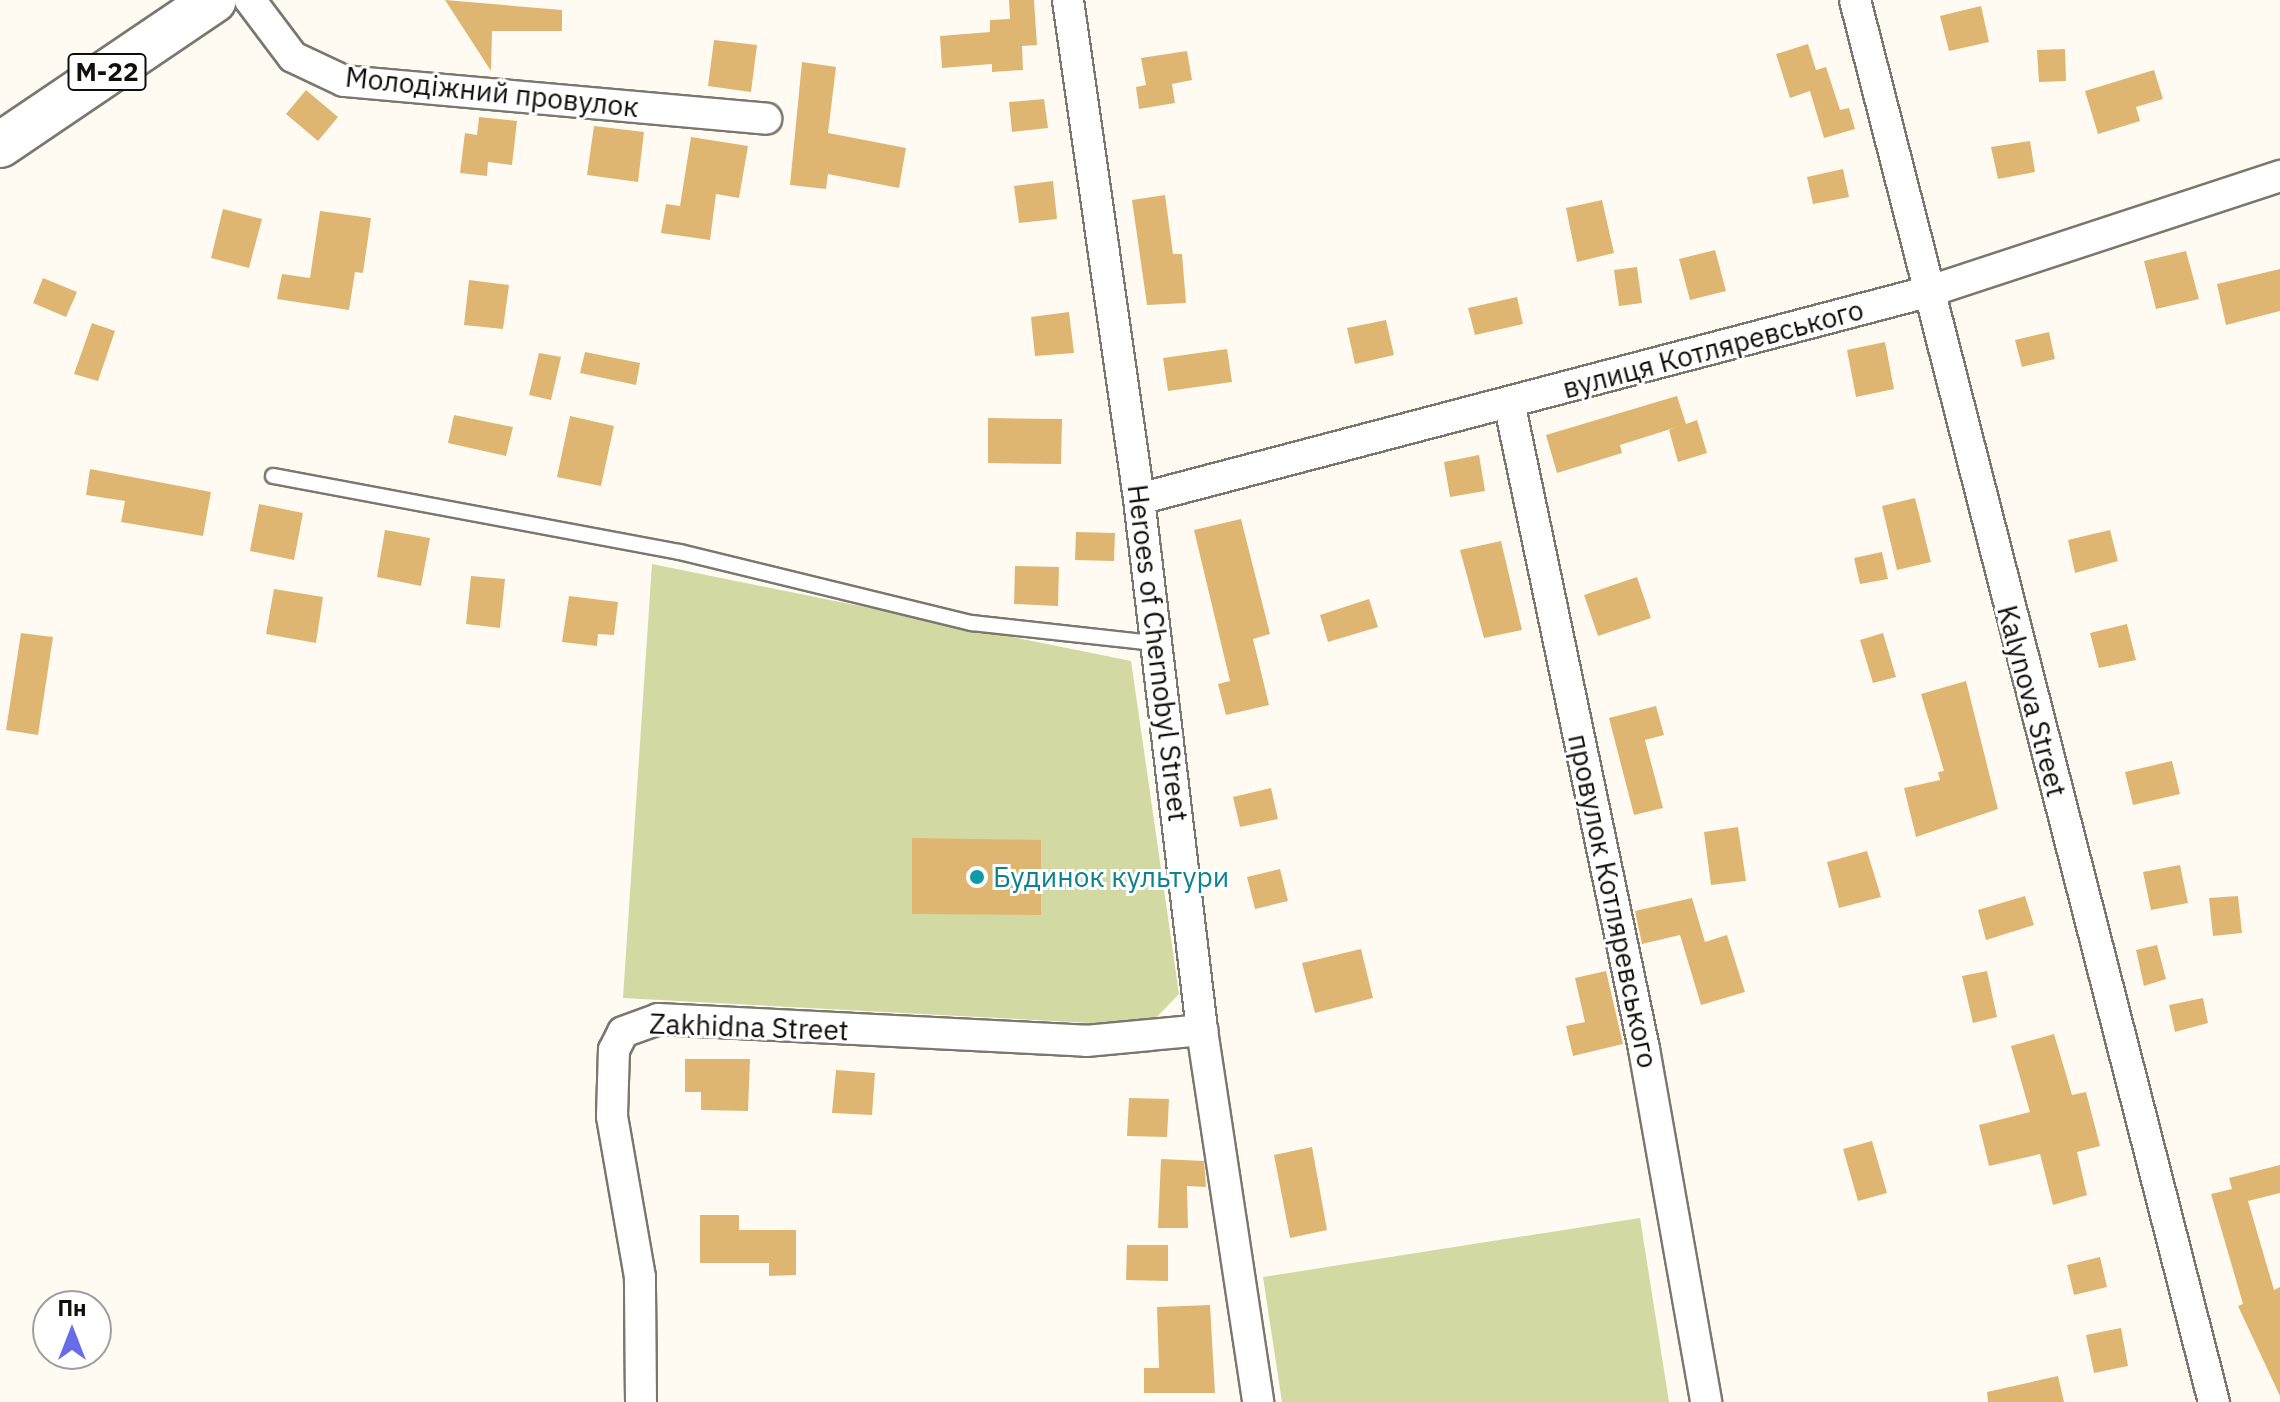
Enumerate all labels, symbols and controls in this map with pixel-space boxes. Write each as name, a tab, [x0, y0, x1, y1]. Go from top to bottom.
road number: М-22	[67, 50, 147, 94]
street label: Молодіжний провулок	[344, 60, 640, 124]
street label: вулиця Котляревського	[1559, 293, 1867, 405]
street label: Heroes of Chernobyl Street	[1121, 483, 1195, 823]
street label: Kalynova Street	[1990, 602, 2074, 800]
street label: провулок Котляревського	[1561, 731, 1665, 1071]
place label: Будинок культури	[993, 860, 1229, 894]
marker: Будинок культури	[968, 868, 986, 886]
street label: Zakhidna Street	[649, 1007, 849, 1047]
north arrow	[32, 1290, 112, 1370]
text: Пн	[57, 1293, 87, 1322]

